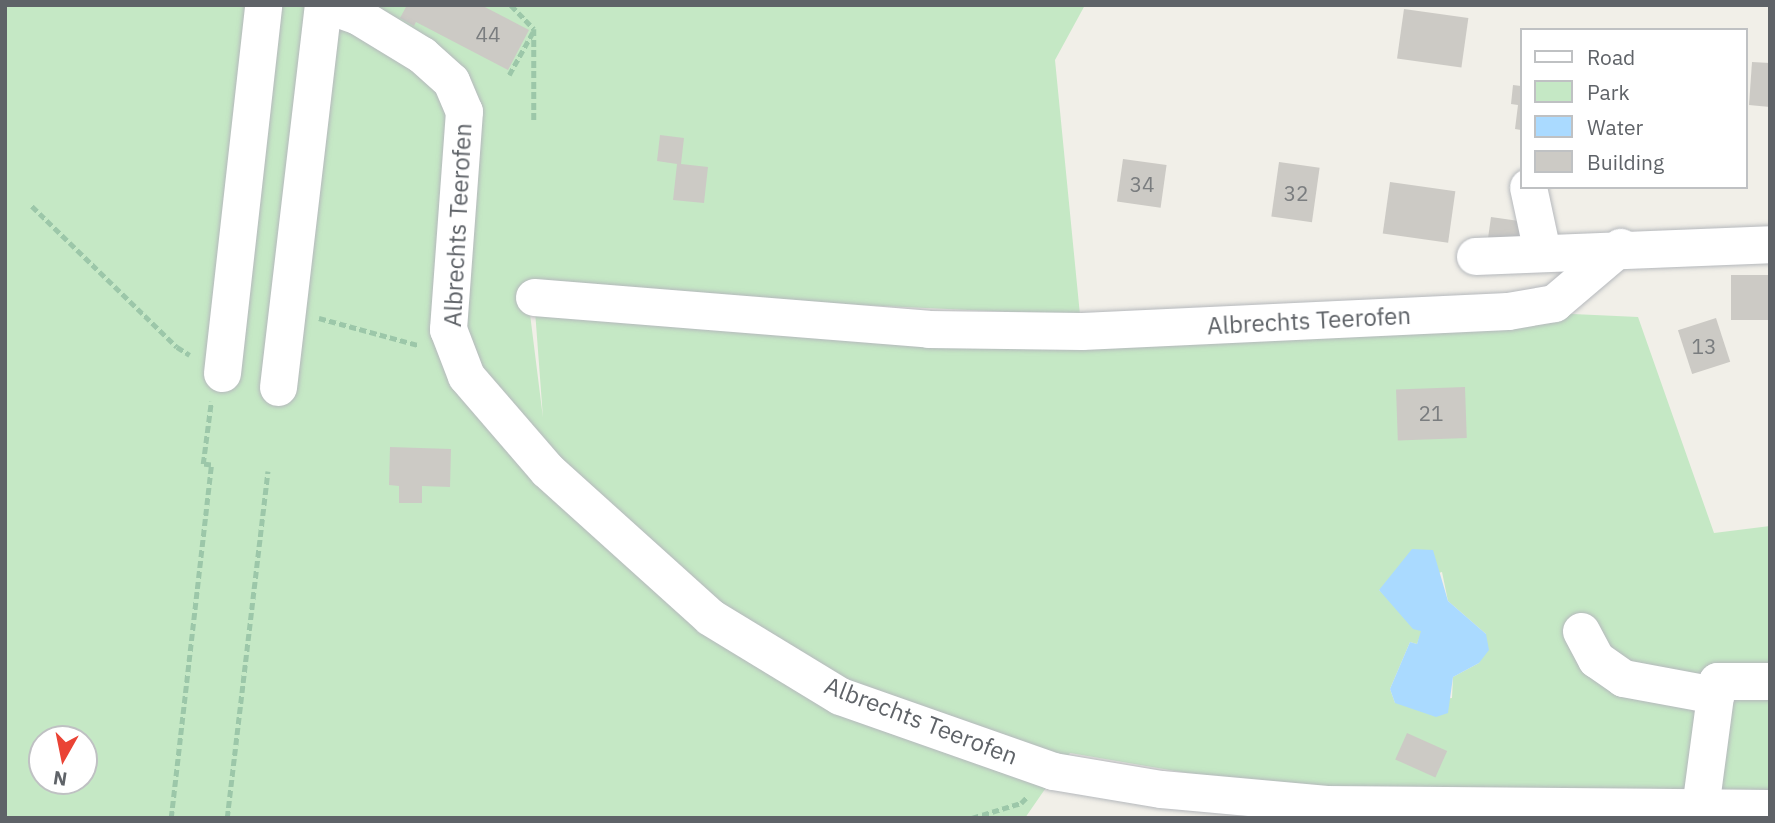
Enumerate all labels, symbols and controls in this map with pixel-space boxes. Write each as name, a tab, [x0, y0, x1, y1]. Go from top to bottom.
house number: 44	[475, 21, 501, 47]
legend	[1520, 28, 1747, 189]
text: Road	[1587, 43, 1635, 71]
text: Park	[1587, 78, 1630, 106]
text: Water	[1587, 113, 1643, 141]
street label: Albrechts Teerofen	[438, 122, 478, 328]
text: Building	[1587, 148, 1664, 176]
house number: 34	[1129, 171, 1155, 197]
house number: 32	[1283, 180, 1309, 206]
street label: Albrechts Teerofen	[1206, 301, 1412, 341]
house number: 13	[1691, 333, 1717, 359]
house number: 21	[1418, 400, 1444, 426]
street label: Albrechts Teerofen	[821, 671, 1021, 771]
north arrow	[28, 725, 98, 795]
text: N	[51, 766, 69, 792]

